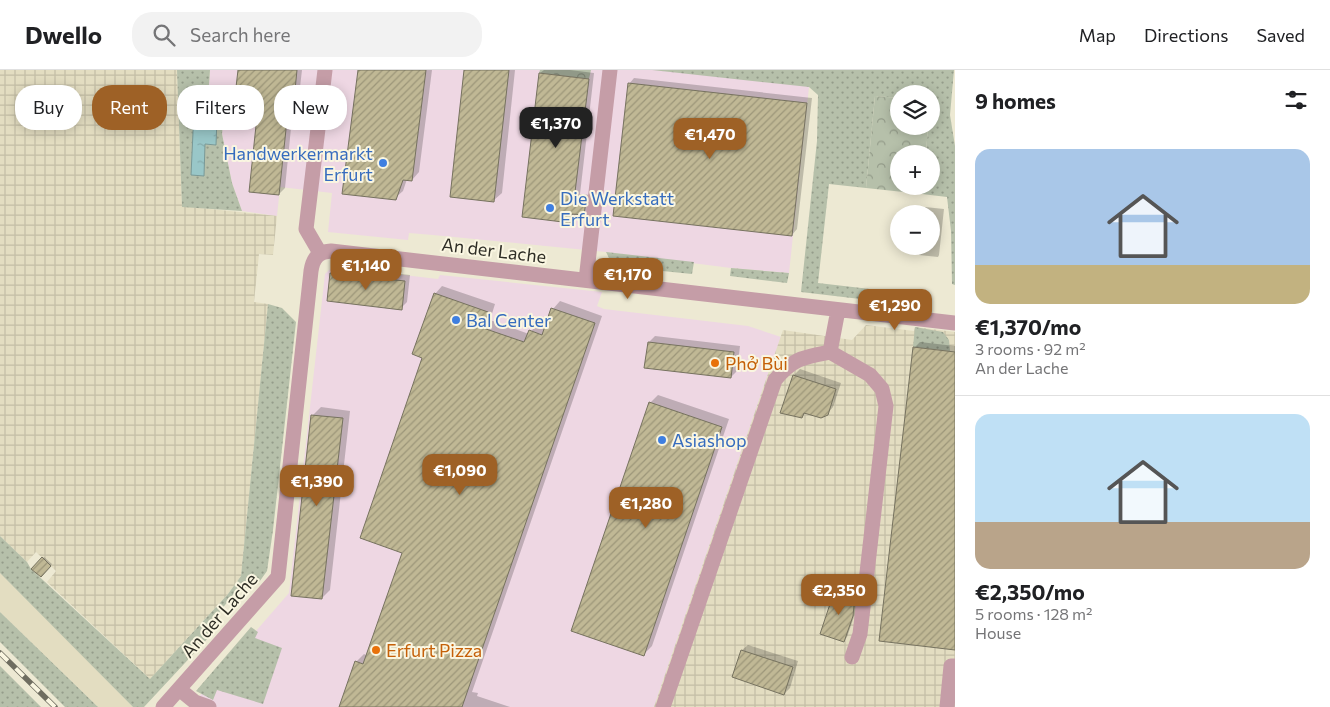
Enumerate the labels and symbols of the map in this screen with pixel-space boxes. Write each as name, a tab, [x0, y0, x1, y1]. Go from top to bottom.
pin: €1,370	[515, 106, 597, 149]
pin: €1,470	[669, 118, 751, 160]
place label: Handwerkermarkt Erfurt	[223, 142, 373, 185]
marker: Handwerkermarkt Erfurt	[377, 157, 389, 169]
place label: Die Werkstatt Erfurt	[560, 187, 674, 230]
marker: Die Werkstatt Erfurt	[544, 202, 556, 214]
street label: An der Lache	[440, 233, 548, 267]
pin: €1,140	[325, 248, 407, 291]
pin: €1,170	[587, 258, 669, 300]
pin: €1,290	[854, 288, 936, 331]
place label: Bal Center	[466, 309, 551, 331]
marker: Bal Center	[450, 314, 462, 326]
place label: Phở Bùi	[725, 352, 788, 374]
marker: Phở Bùi	[709, 357, 721, 369]
place label: Asiashop	[672, 429, 747, 451]
marker: Asiashop	[656, 434, 668, 446]
pin: €1,090	[419, 454, 501, 496]
pin: €1,390	[276, 464, 358, 507]
pin: €1,280	[605, 486, 687, 529]
street label: An der Lache	[176, 568, 262, 662]
pin: €2,350	[798, 574, 880, 616]
place label: Erfurt Pizza	[386, 639, 482, 661]
marker: Erfurt Pizza	[370, 644, 382, 656]

